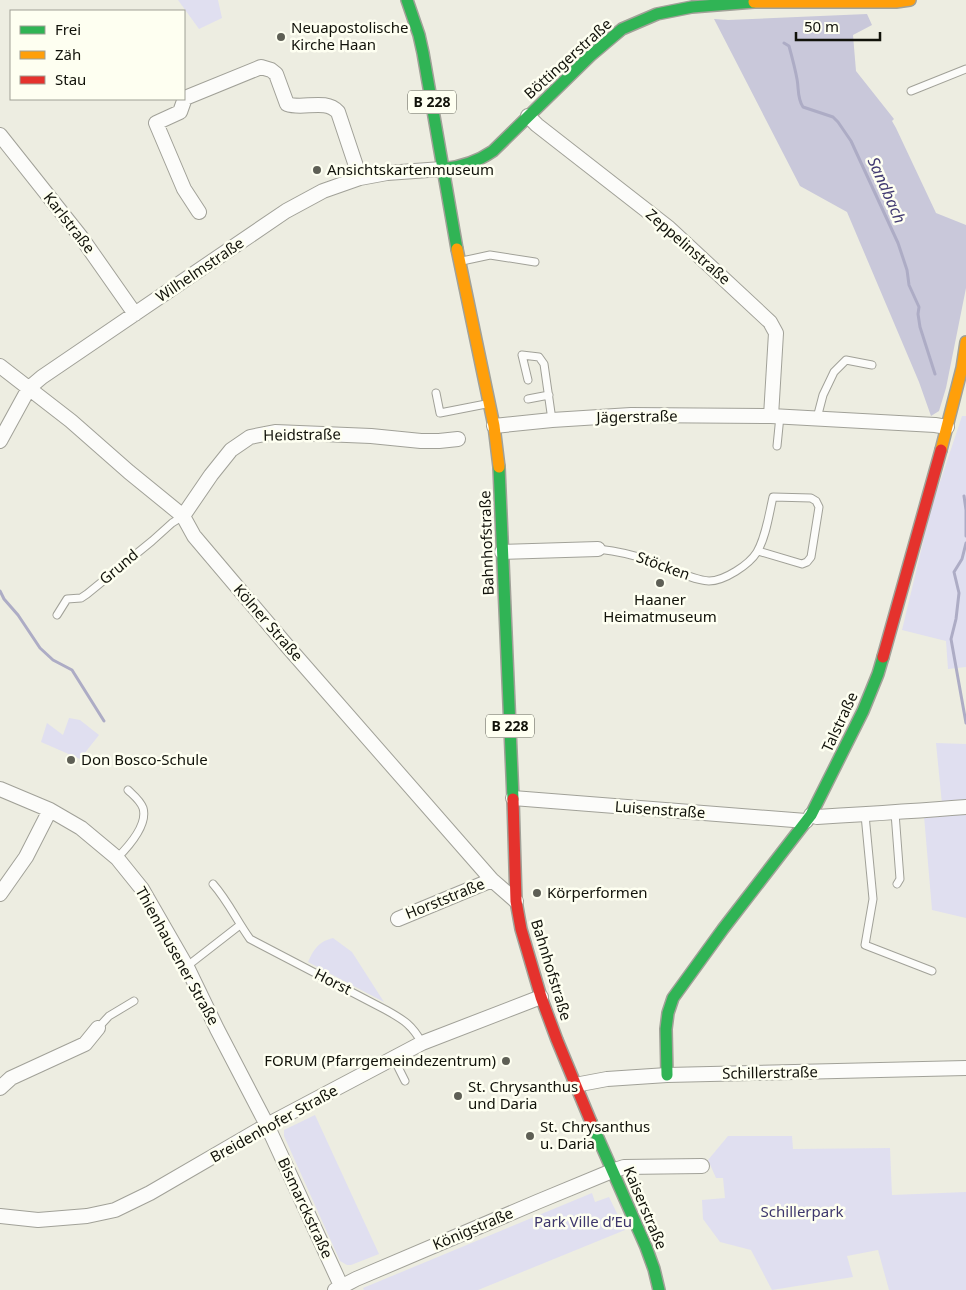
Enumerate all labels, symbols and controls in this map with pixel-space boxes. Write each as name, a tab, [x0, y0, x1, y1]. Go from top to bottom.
legend	[10, 10, 185, 100]
scale bar	[796, 10, 880, 42]
street label: Böttingerstraße	[519, 14, 615, 103]
text: 50 m	[804, 16, 839, 36]
place label: Neuapostolische Kirche Haan	[291, 17, 408, 54]
text: Frei	[55, 19, 81, 39]
marker: Neuapostolische Kirche Haan	[275, 31, 287, 43]
text: Zäh	[55, 44, 81, 64]
text: Stau	[55, 69, 86, 89]
road number: B 228	[408, 90, 456, 114]
water label: Sandbach	[863, 153, 911, 227]
place label: Ansichtskartenmuseum	[327, 159, 494, 179]
marker: Ansichtskartenmuseum	[311, 164, 323, 176]
street label: Karlstraße	[40, 188, 100, 257]
street label: Zeppelinstraße	[642, 204, 735, 288]
street label: Wilhelmstraße	[152, 232, 247, 306]
street label: Jägerstraße	[594, 405, 678, 427]
street label: Heidstraße	[263, 423, 341, 445]
street label: Bahnhofstraße	[474, 490, 498, 596]
street label: Grund	[95, 544, 142, 588]
street label: Stöcken	[634, 546, 693, 584]
marker: Haaner Heimatmuseum	[654, 577, 666, 589]
street label: Kölner Straße	[230, 580, 308, 665]
place label: Haaner Heimatmuseum	[603, 589, 717, 626]
street label: Talstraße	[816, 688, 862, 755]
road number: B 228	[486, 714, 534, 738]
place label: Don Bosco-Schule	[81, 749, 208, 769]
marker: Don Bosco-Schule	[65, 754, 77, 766]
street label: Luisenstraße	[614, 796, 706, 822]
street label: Horststraße	[402, 873, 487, 923]
place label: Körperformen	[547, 882, 648, 902]
street label: Thienhausener Straße	[131, 883, 224, 1028]
marker: Körperformen	[531, 887, 543, 899]
street label: Bahnhofstraße	[527, 917, 577, 1023]
street label: Horst	[312, 963, 356, 999]
place label: FORUM (Pfarrgemeindezentrum)	[264, 1050, 496, 1070]
marker: FORUM (Pfarrgemeindezentrum)	[500, 1055, 512, 1067]
street label: Schillerstraße	[722, 1061, 818, 1083]
place label: St. Chrysanthus und Daria	[468, 1076, 578, 1113]
street label: Breidenhofer Straße	[206, 1080, 341, 1167]
marker: St. Chrysanthus und Daria	[452, 1090, 464, 1102]
place label: St. Chrysanthus u. Daria	[540, 1116, 650, 1153]
marker: St. Chrysanthus u. Daria	[524, 1130, 536, 1142]
street label: Bismarckstraße	[274, 1154, 338, 1261]
street label: Kaiserstraße	[619, 1163, 672, 1252]
park label: Schillerpark	[761, 1201, 843, 1221]
street label: Königstraße	[429, 1202, 516, 1254]
park label: Park Ville d’Eu	[534, 1211, 632, 1231]

